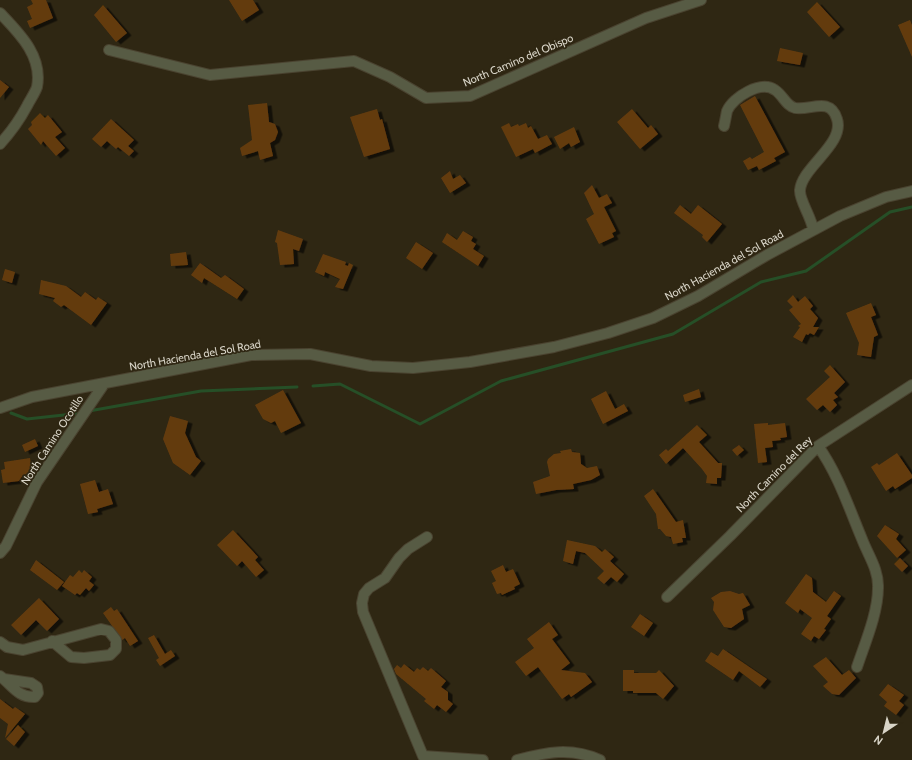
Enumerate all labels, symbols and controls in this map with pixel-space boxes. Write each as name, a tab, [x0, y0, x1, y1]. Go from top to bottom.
street label: North Camino del Obispo	[461, 30, 575, 90]
street label: North Hacienda del Sol Road	[662, 227, 786, 303]
street label: North Hacienda del Sol Road	[128, 337, 262, 373]
street label: North Camino Ocotillo	[18, 392, 86, 488]
street label: North Camino del Rey	[733, 433, 815, 515]
north arrow	[864, 712, 904, 752]
text: N	[871, 732, 885, 748]

